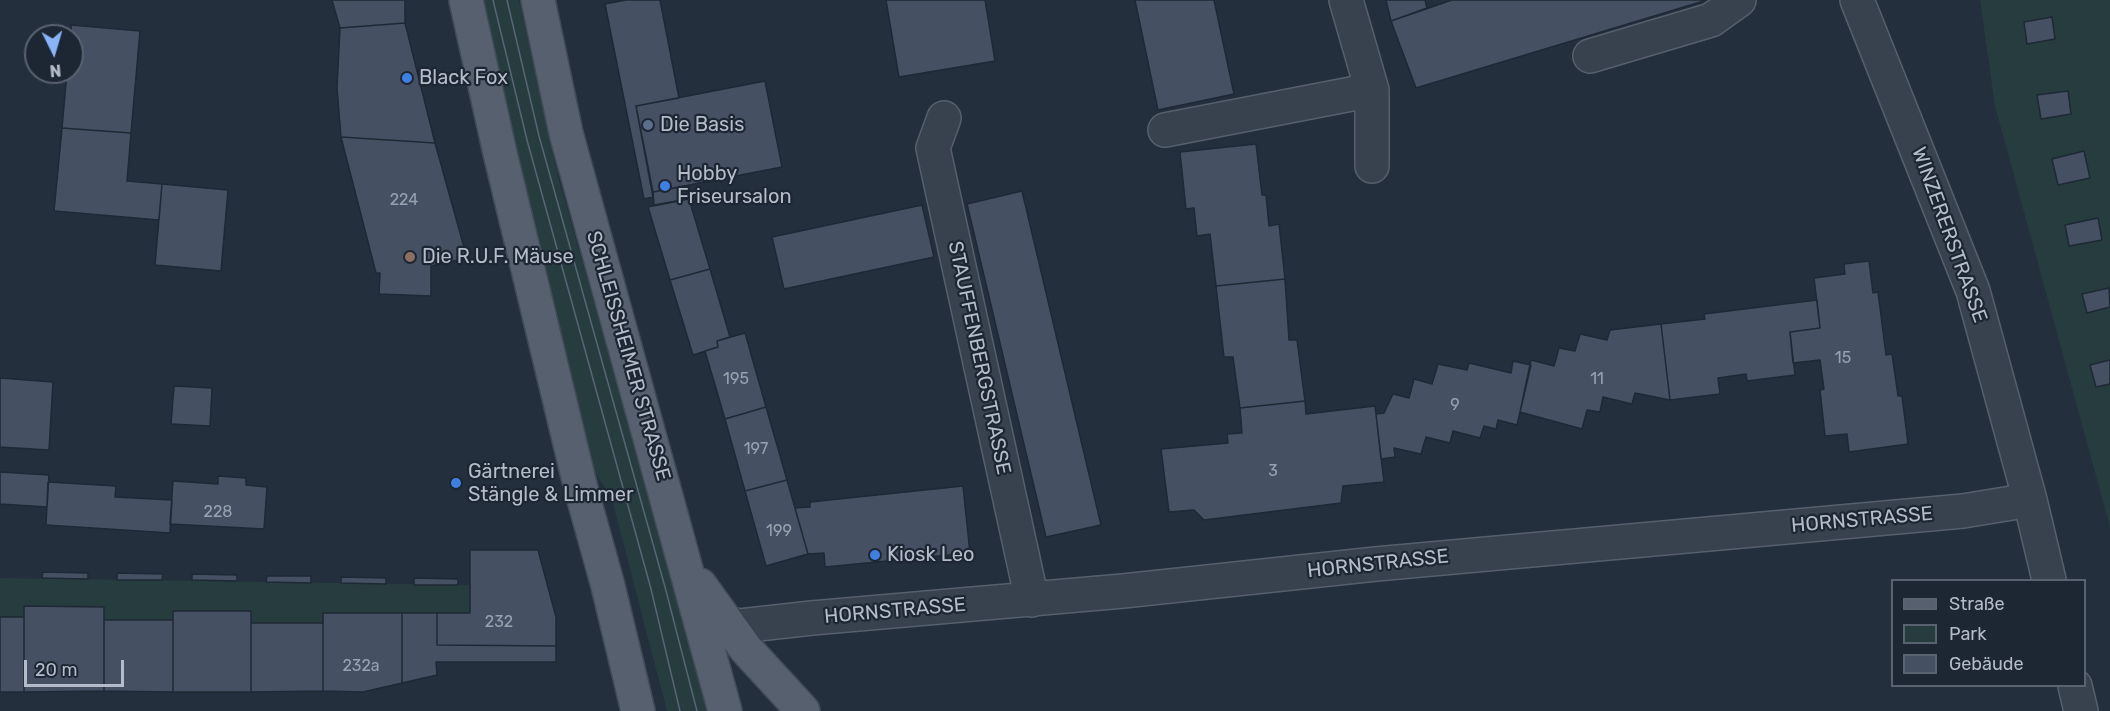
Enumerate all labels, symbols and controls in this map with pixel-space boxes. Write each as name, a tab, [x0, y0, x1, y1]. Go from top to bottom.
north arrow	[24, 24, 84, 84]
text: N	[49, 60, 62, 80]
place label: Black Fox	[419, 66, 508, 90]
marker: Black Fox	[400, 71, 414, 85]
place label: Die Basis	[660, 113, 744, 137]
marker: Die Basis	[641, 118, 655, 132]
street label: WINZERERSTRASSE	[1906, 144, 1992, 326]
place label: Hobby Friseursalon	[677, 162, 792, 209]
marker: Hobby Friseursalon	[658, 179, 672, 193]
house number: 224	[390, 190, 418, 210]
street label: SCHLEISSHEIMER STRASSE	[581, 228, 675, 484]
street label: STAUFFENBERGSTRASSE	[942, 239, 1016, 477]
place label: Die R.U.F. Mäuse	[422, 245, 574, 269]
marker: Die R.U.F. Mäuse	[403, 250, 417, 264]
house number: 15	[1835, 348, 1851, 368]
house number: 195	[723, 369, 749, 389]
house number: 11	[1590, 369, 1604, 389]
house number: 9	[1450, 395, 1460, 415]
house number: 197	[744, 439, 768, 459]
place label: Gärtnerei Stängle & Limmer	[468, 460, 634, 507]
house number: 3	[1268, 461, 1278, 481]
marker: Gärtnerei Stängle & Limmer	[449, 476, 463, 490]
house number: 228	[204, 502, 232, 522]
street label: HORNSTRASSE	[1790, 502, 1934, 538]
house number: 199	[766, 521, 792, 541]
place label: Kiosk Leo	[887, 543, 974, 567]
street label: HORNSTRASSE	[1306, 545, 1450, 583]
marker: Kiosk Leo	[868, 548, 882, 562]
legend	[1891, 579, 2086, 687]
street label: HORNSTRASSE	[823, 593, 967, 629]
text: Straße	[1949, 593, 2005, 615]
house number: 232	[485, 612, 513, 632]
text: Park	[1949, 623, 1986, 645]
scale bar	[27, 648, 128, 686]
text: Gebäude	[1949, 653, 2024, 675]
house number: 232a	[342, 656, 380, 676]
text: 20 m	[35, 659, 77, 681]

